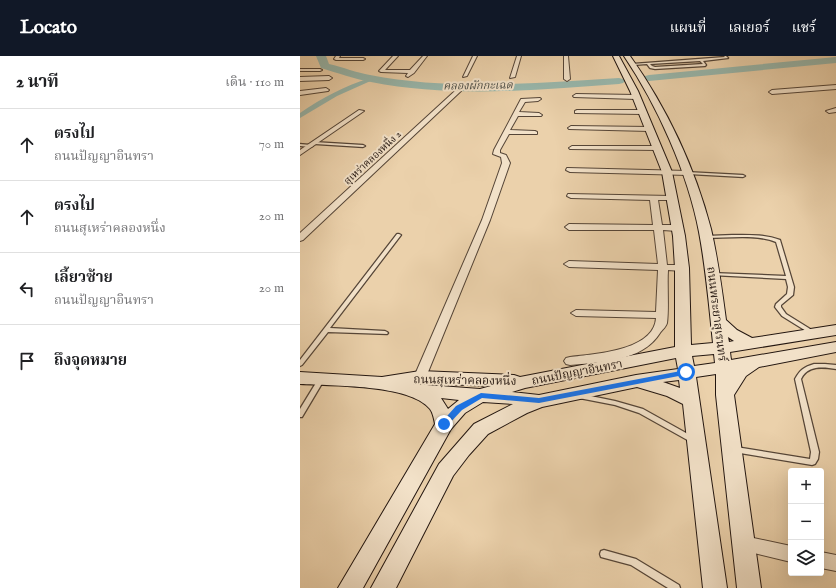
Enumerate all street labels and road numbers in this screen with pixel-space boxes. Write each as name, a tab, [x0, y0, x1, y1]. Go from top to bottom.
street label: สุเหร่าคลองหนึ่ง 2	[340, 127, 405, 188]
street label: ถนนพระยาสุเรนทร์	[703, 266, 730, 363]
street label: ถนนปัญญาอินทรา	[530, 356, 624, 389]
street label: ถนนสุเหร่าคลองหนึ่ง	[413, 370, 517, 389]

